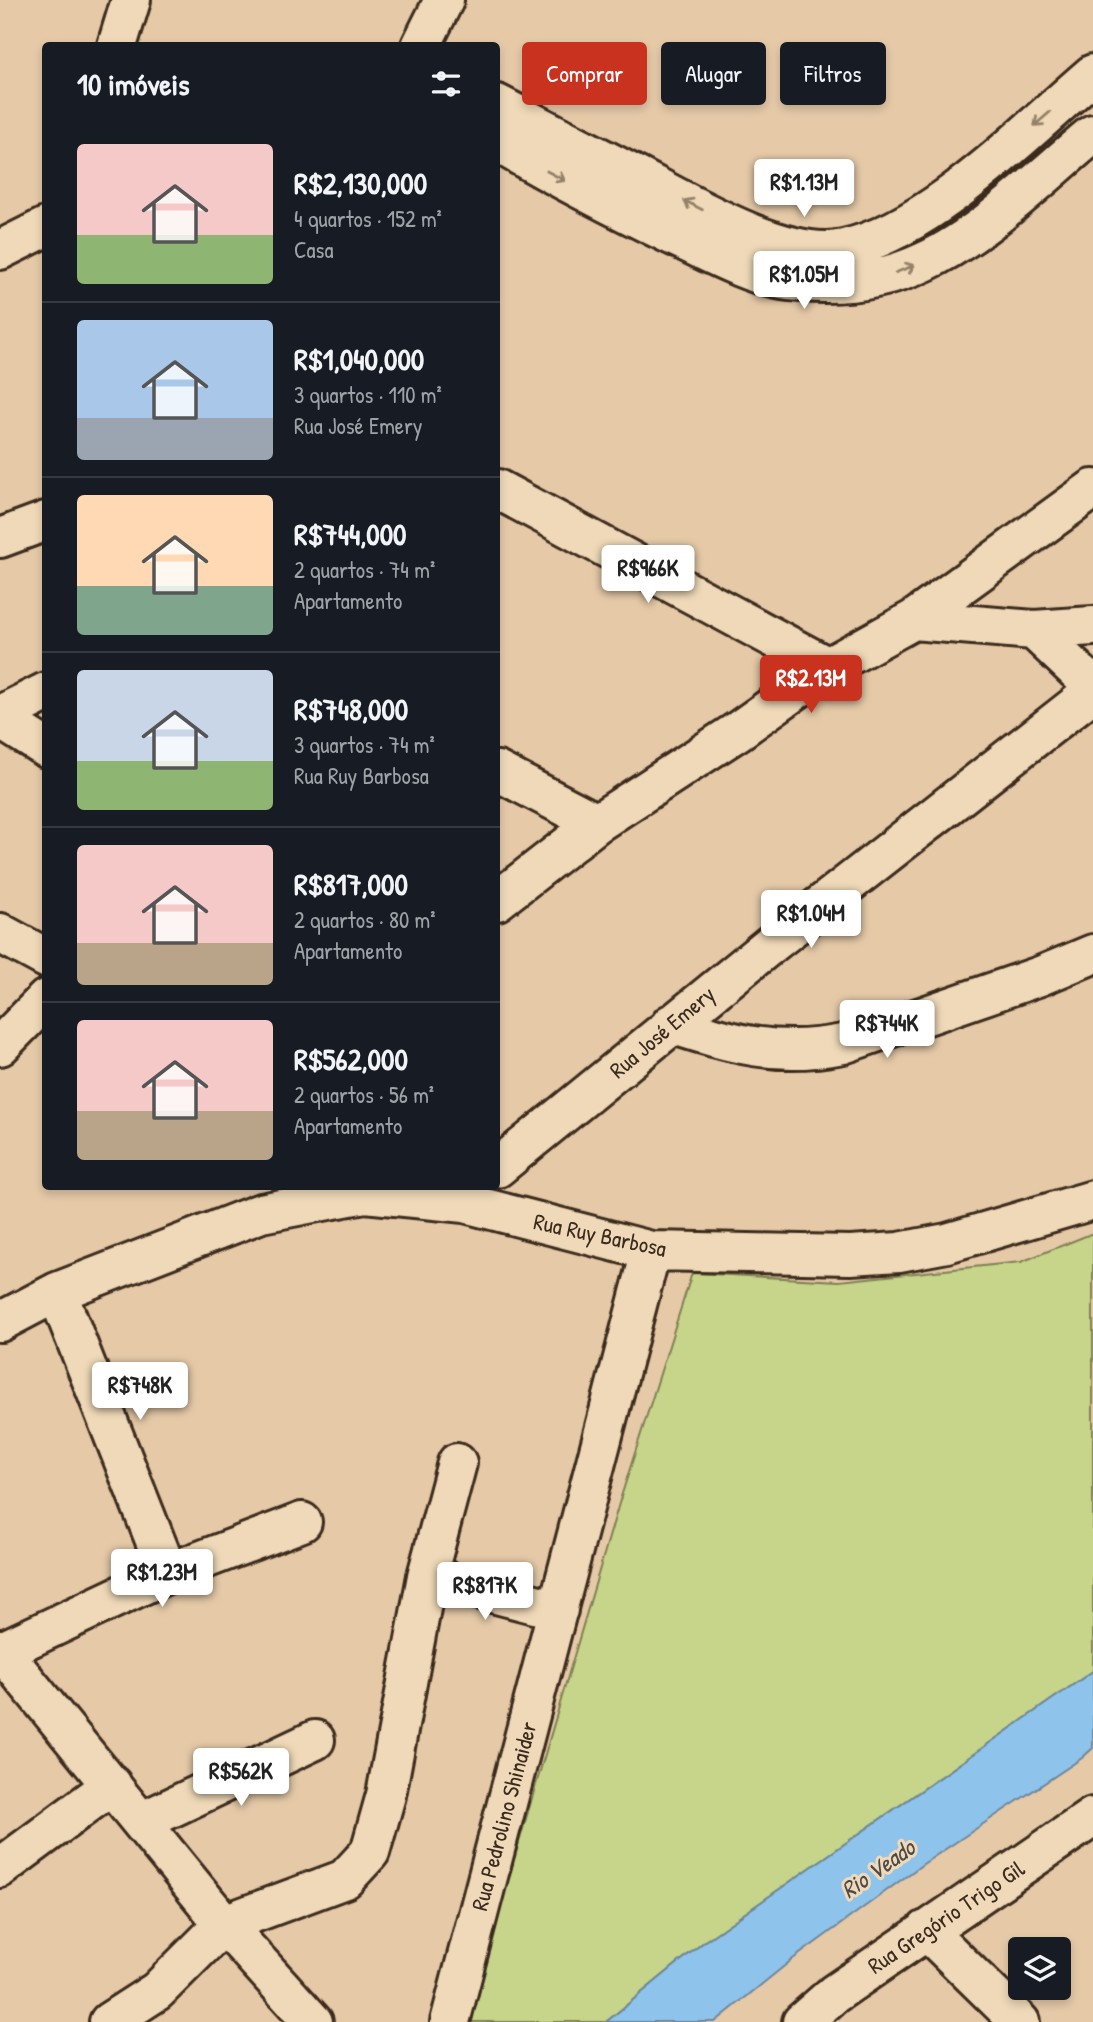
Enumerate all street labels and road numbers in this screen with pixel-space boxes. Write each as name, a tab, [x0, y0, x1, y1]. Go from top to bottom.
street label: Rua José Emery	[602, 978, 721, 1085]
street label: Rua Ruy Barbosa	[531, 1205, 669, 1264]
street label: Rua Pedrolino Shinaider	[463, 1718, 544, 1914]
street label: Rua Gregório Trigo Gil	[861, 1852, 1031, 1981]

